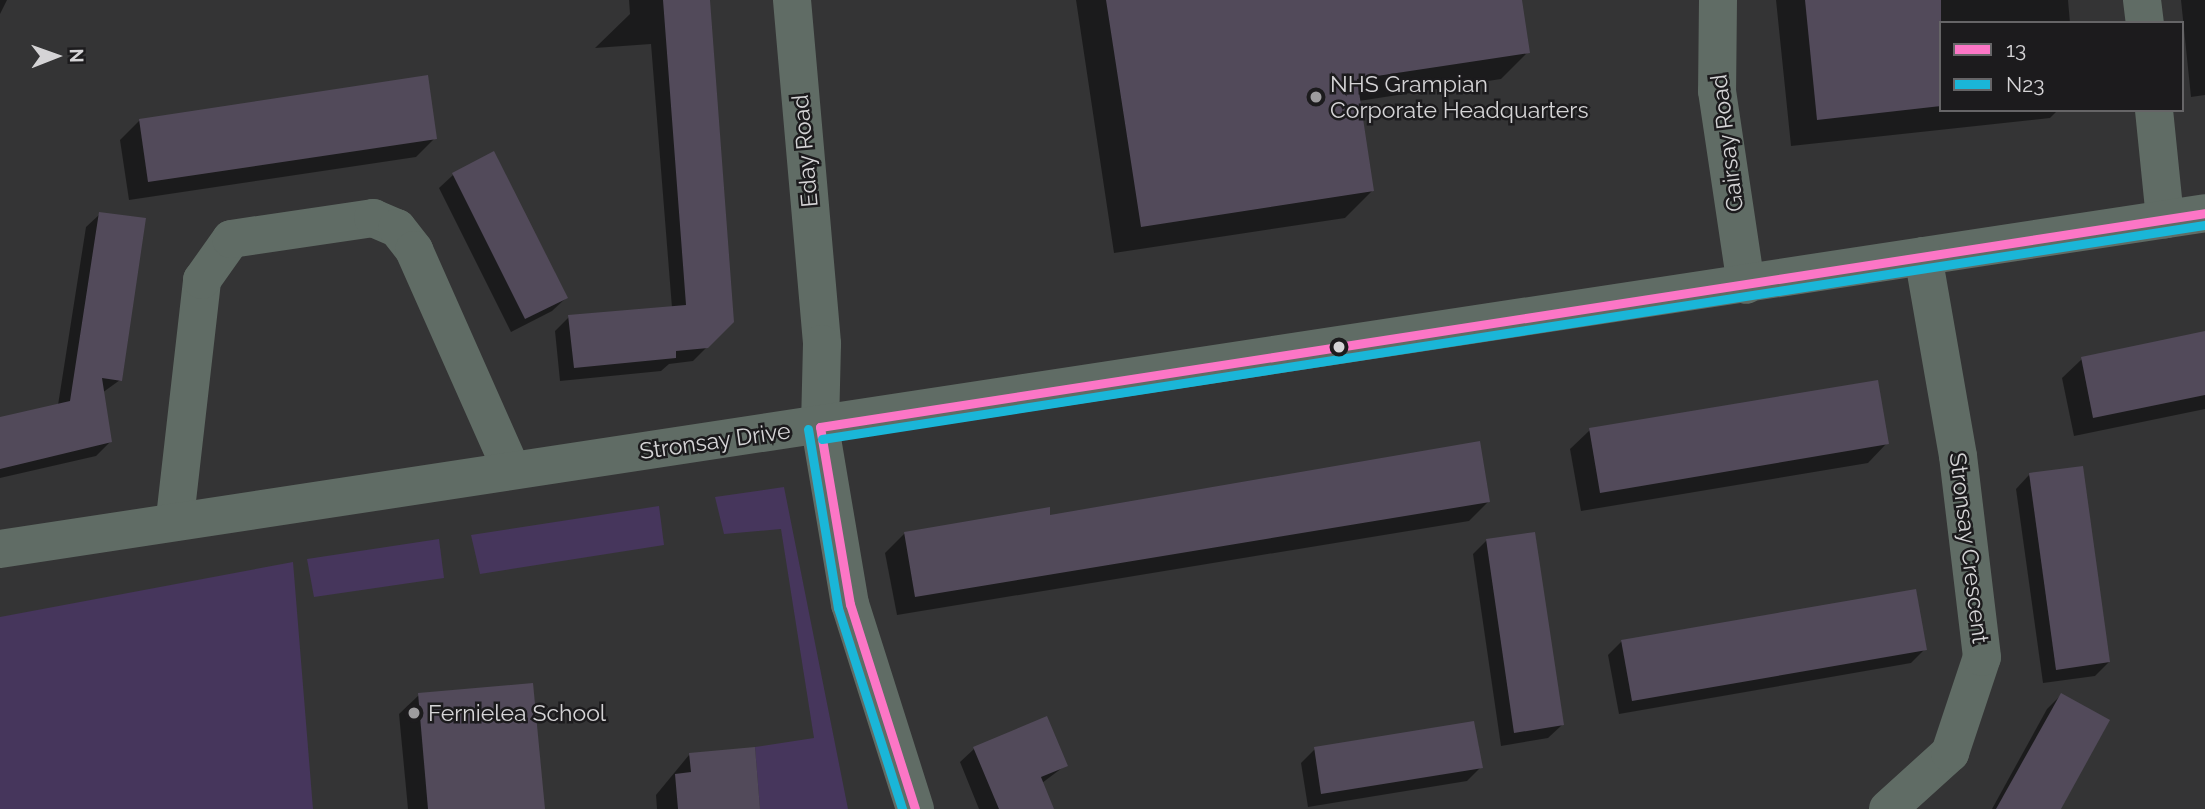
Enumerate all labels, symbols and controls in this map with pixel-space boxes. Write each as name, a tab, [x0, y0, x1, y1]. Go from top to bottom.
north arrow	[21, 21, 91, 91]
legend	[1939, 21, 2184, 112]
text: 13	[2006, 37, 2026, 62]
text: N	[66, 48, 88, 63]
place label: NHS Grampian Corporate Headquarters	[1330, 70, 1589, 124]
street label: Gairsay Road	[1705, 72, 1749, 214]
text: N23	[2006, 72, 2044, 97]
marker: NHS Grampian Corporate Headquarters	[1308, 89, 1324, 105]
street label: Eday Road	[786, 93, 824, 209]
unlabelled marker	[1332, 340, 1346, 354]
street label: Stronsay Drive	[637, 417, 793, 465]
street label: Stronsay Crescent	[1944, 451, 1994, 645]
place label: Fernielea School	[428, 699, 606, 727]
marker: Fernielea School	[406, 705, 422, 721]

